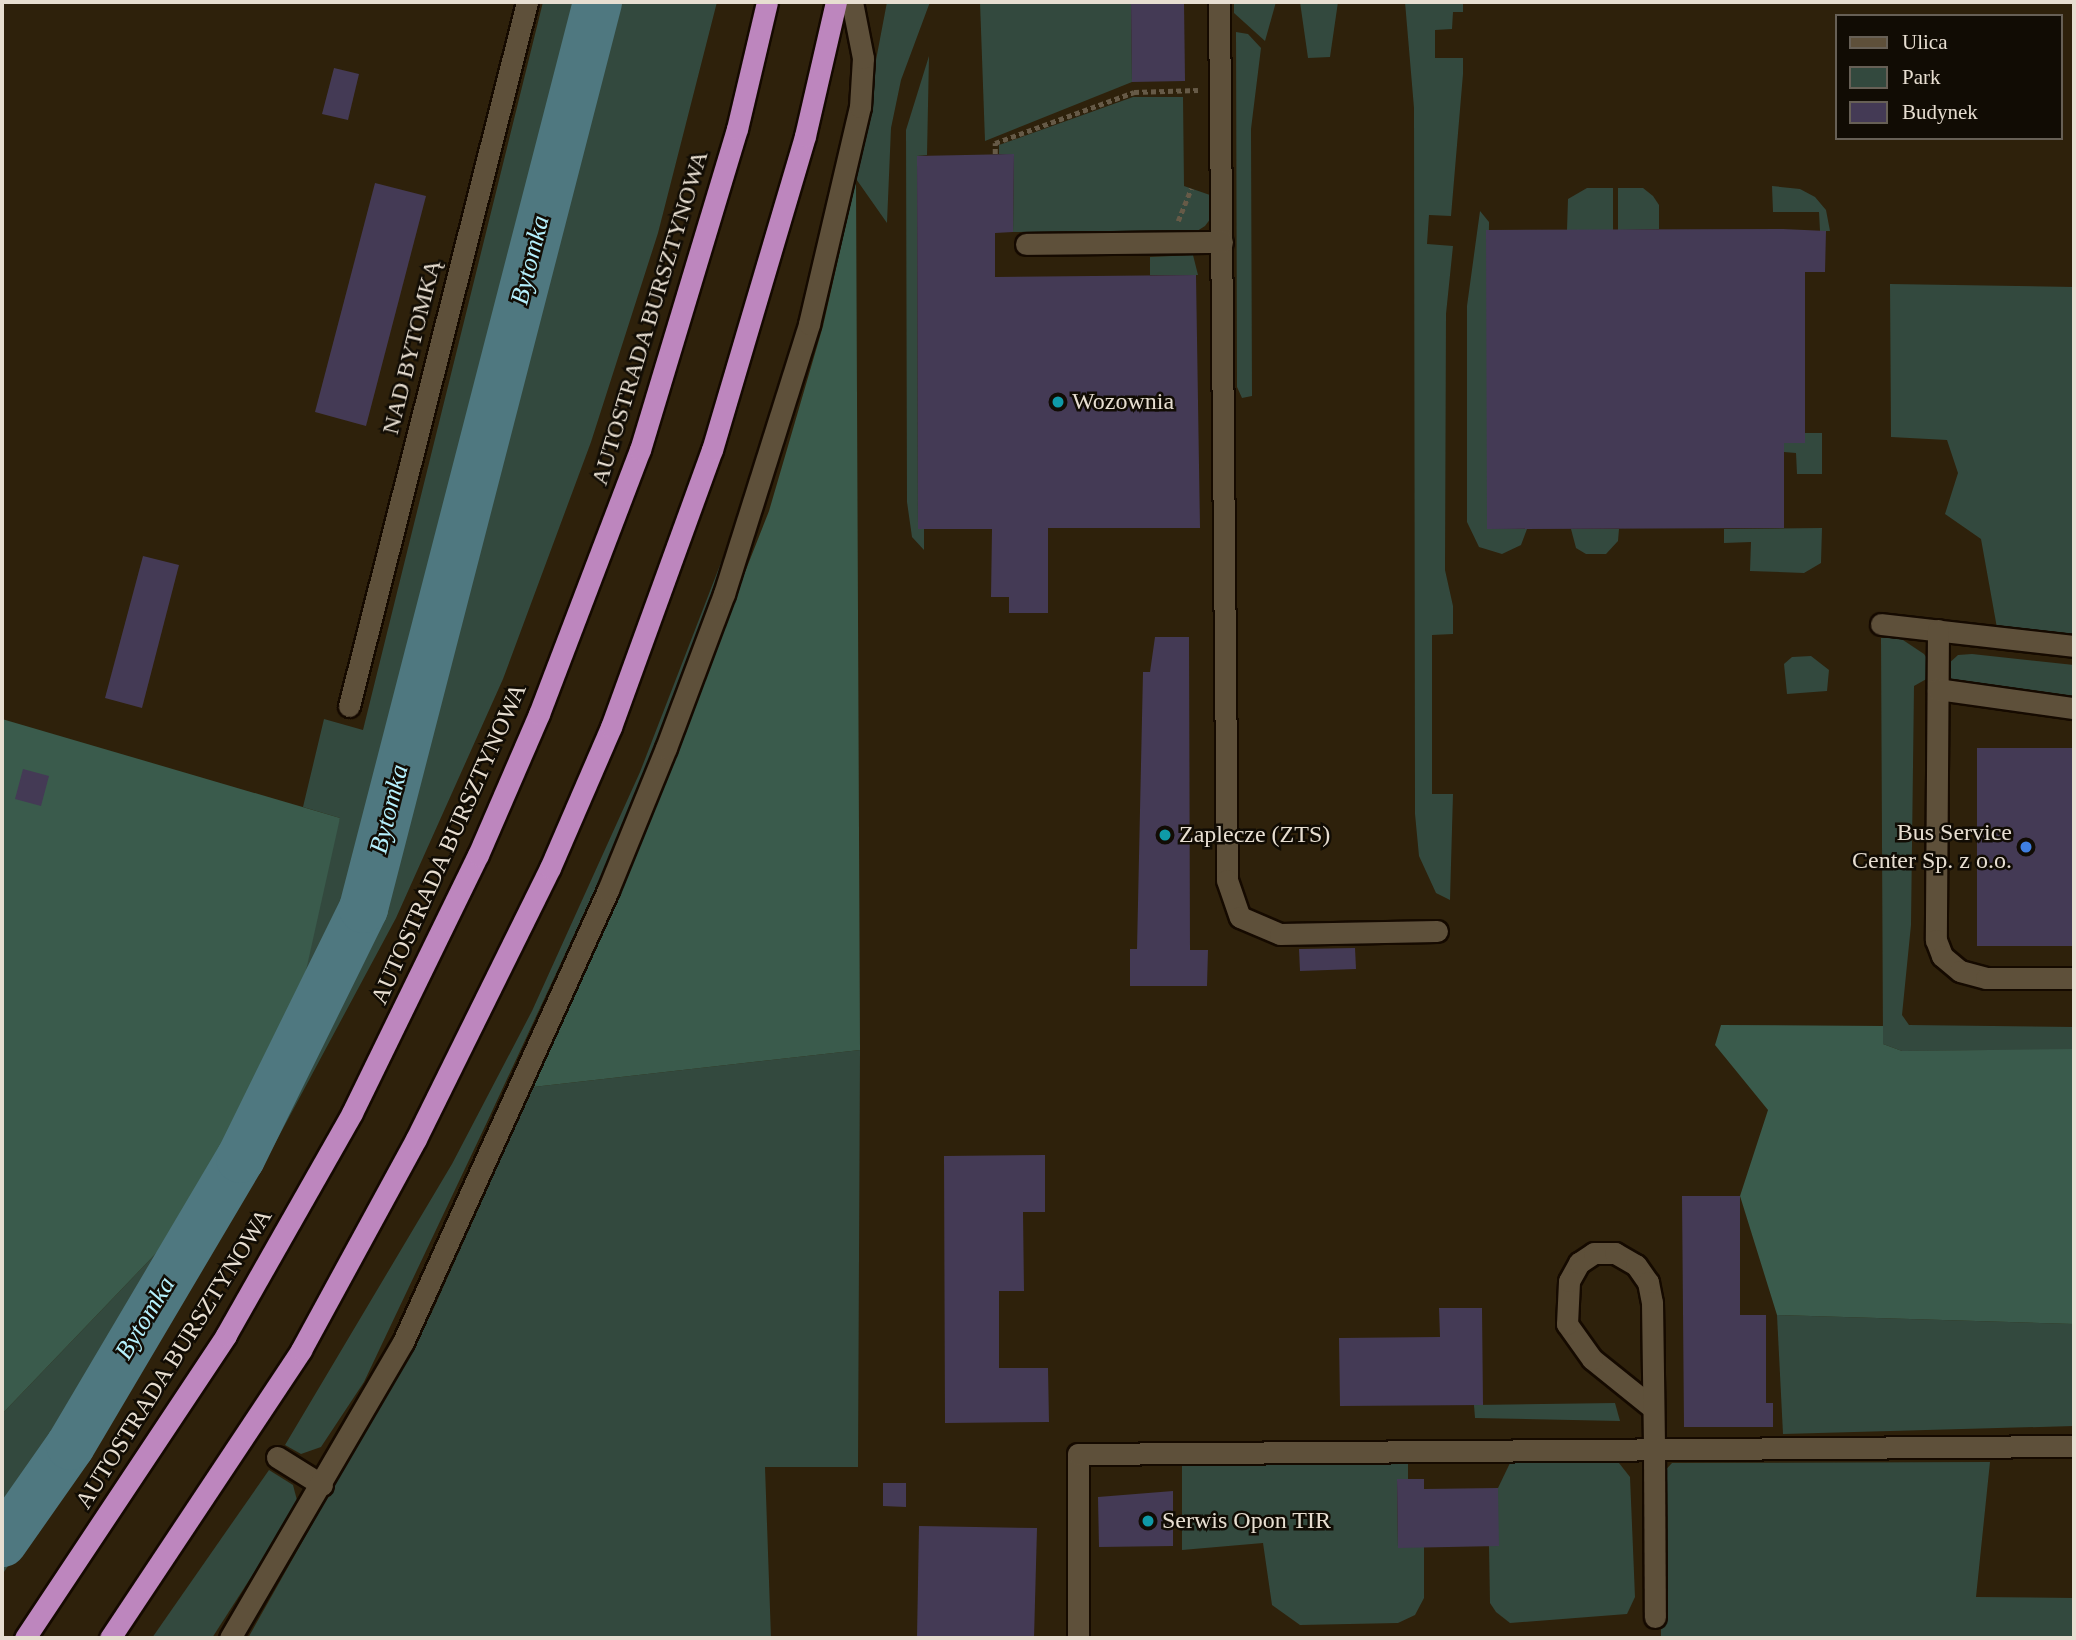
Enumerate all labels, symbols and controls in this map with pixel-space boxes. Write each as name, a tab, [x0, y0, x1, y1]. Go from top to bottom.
legend	[1834, 14, 2062, 140]
text: Ulica	[1902, 30, 1947, 54]
text: Park	[1902, 65, 1941, 89]
text: Budynek	[1902, 100, 1978, 124]
street label: AUTOSTRADA BURSZTYNOWA	[585, 147, 715, 489]
water label: Bytomka	[504, 212, 556, 308]
street label: NAD BYTOMKĄ	[376, 257, 448, 437]
place label: Wozownia	[1072, 388, 1174, 416]
marker: Wozownia	[1050, 394, 1066, 410]
street label: AUTOSTRADA BURSZTYNOWA	[365, 678, 533, 1010]
water label: Bytomka	[363, 761, 415, 857]
place label: Bus Service Center Sp. z o.o.	[1852, 819, 2012, 875]
place label: Zaplecze (ZTS)	[1179, 821, 1330, 849]
marker: Zaplecze (ZTS)	[1157, 827, 1173, 843]
marker: Bus Service Center Sp. z o.o.	[2018, 839, 2034, 855]
street label: AUTOSTRADA BURSZTYNOWA	[69, 1203, 279, 1515]
water label: Bytomka	[108, 1271, 182, 1365]
place label: Serwis Opon TIR	[1162, 1507, 1331, 1535]
marker: Serwis Opon TIR	[1140, 1513, 1156, 1529]

